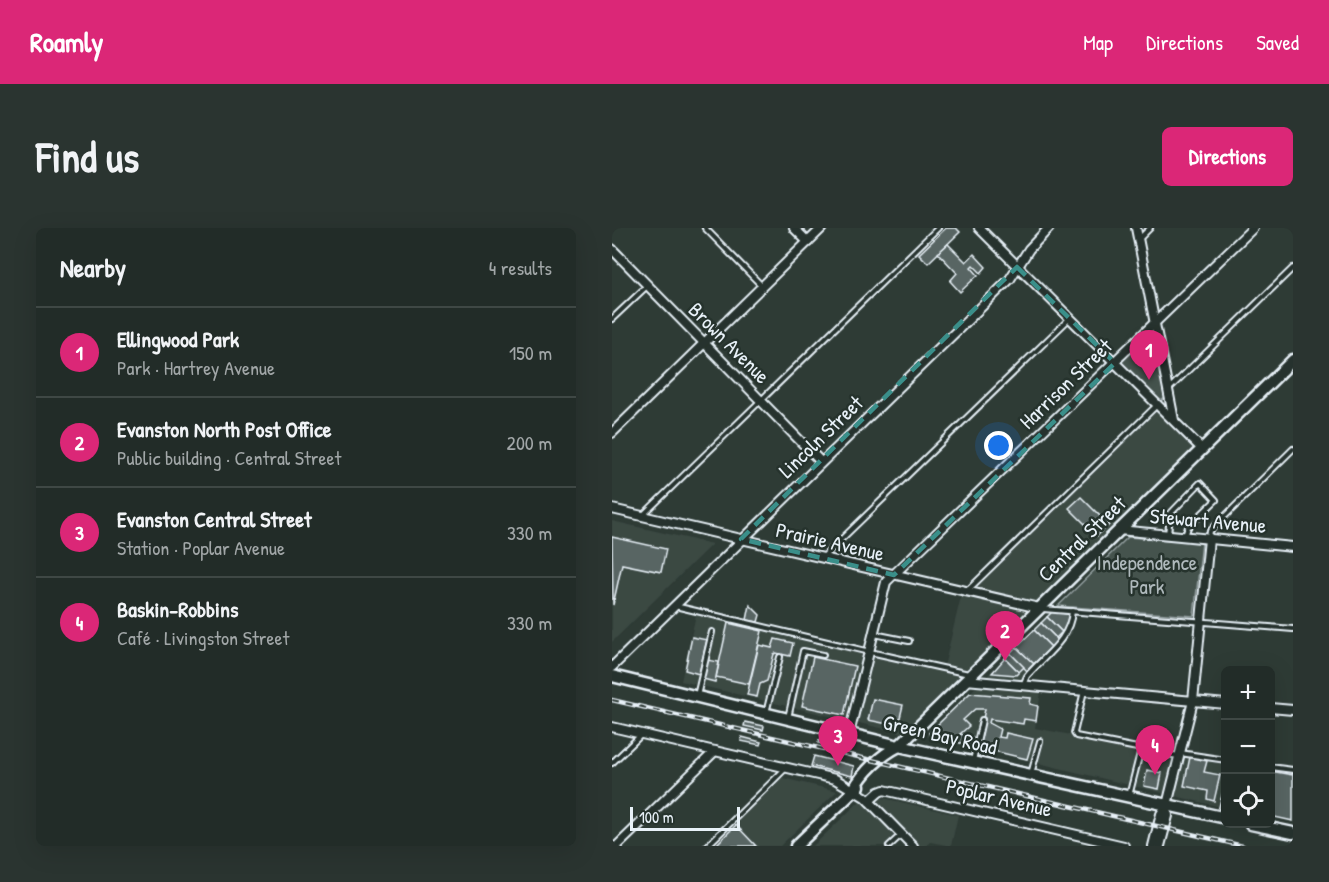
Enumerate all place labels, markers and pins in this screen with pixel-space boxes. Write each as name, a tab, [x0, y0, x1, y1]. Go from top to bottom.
pin: 1	[1130, 330, 1168, 380]
pin: 2	[986, 612, 1024, 661]
pin: 3	[818, 716, 858, 766]
pin: 4	[1136, 726, 1174, 775]

